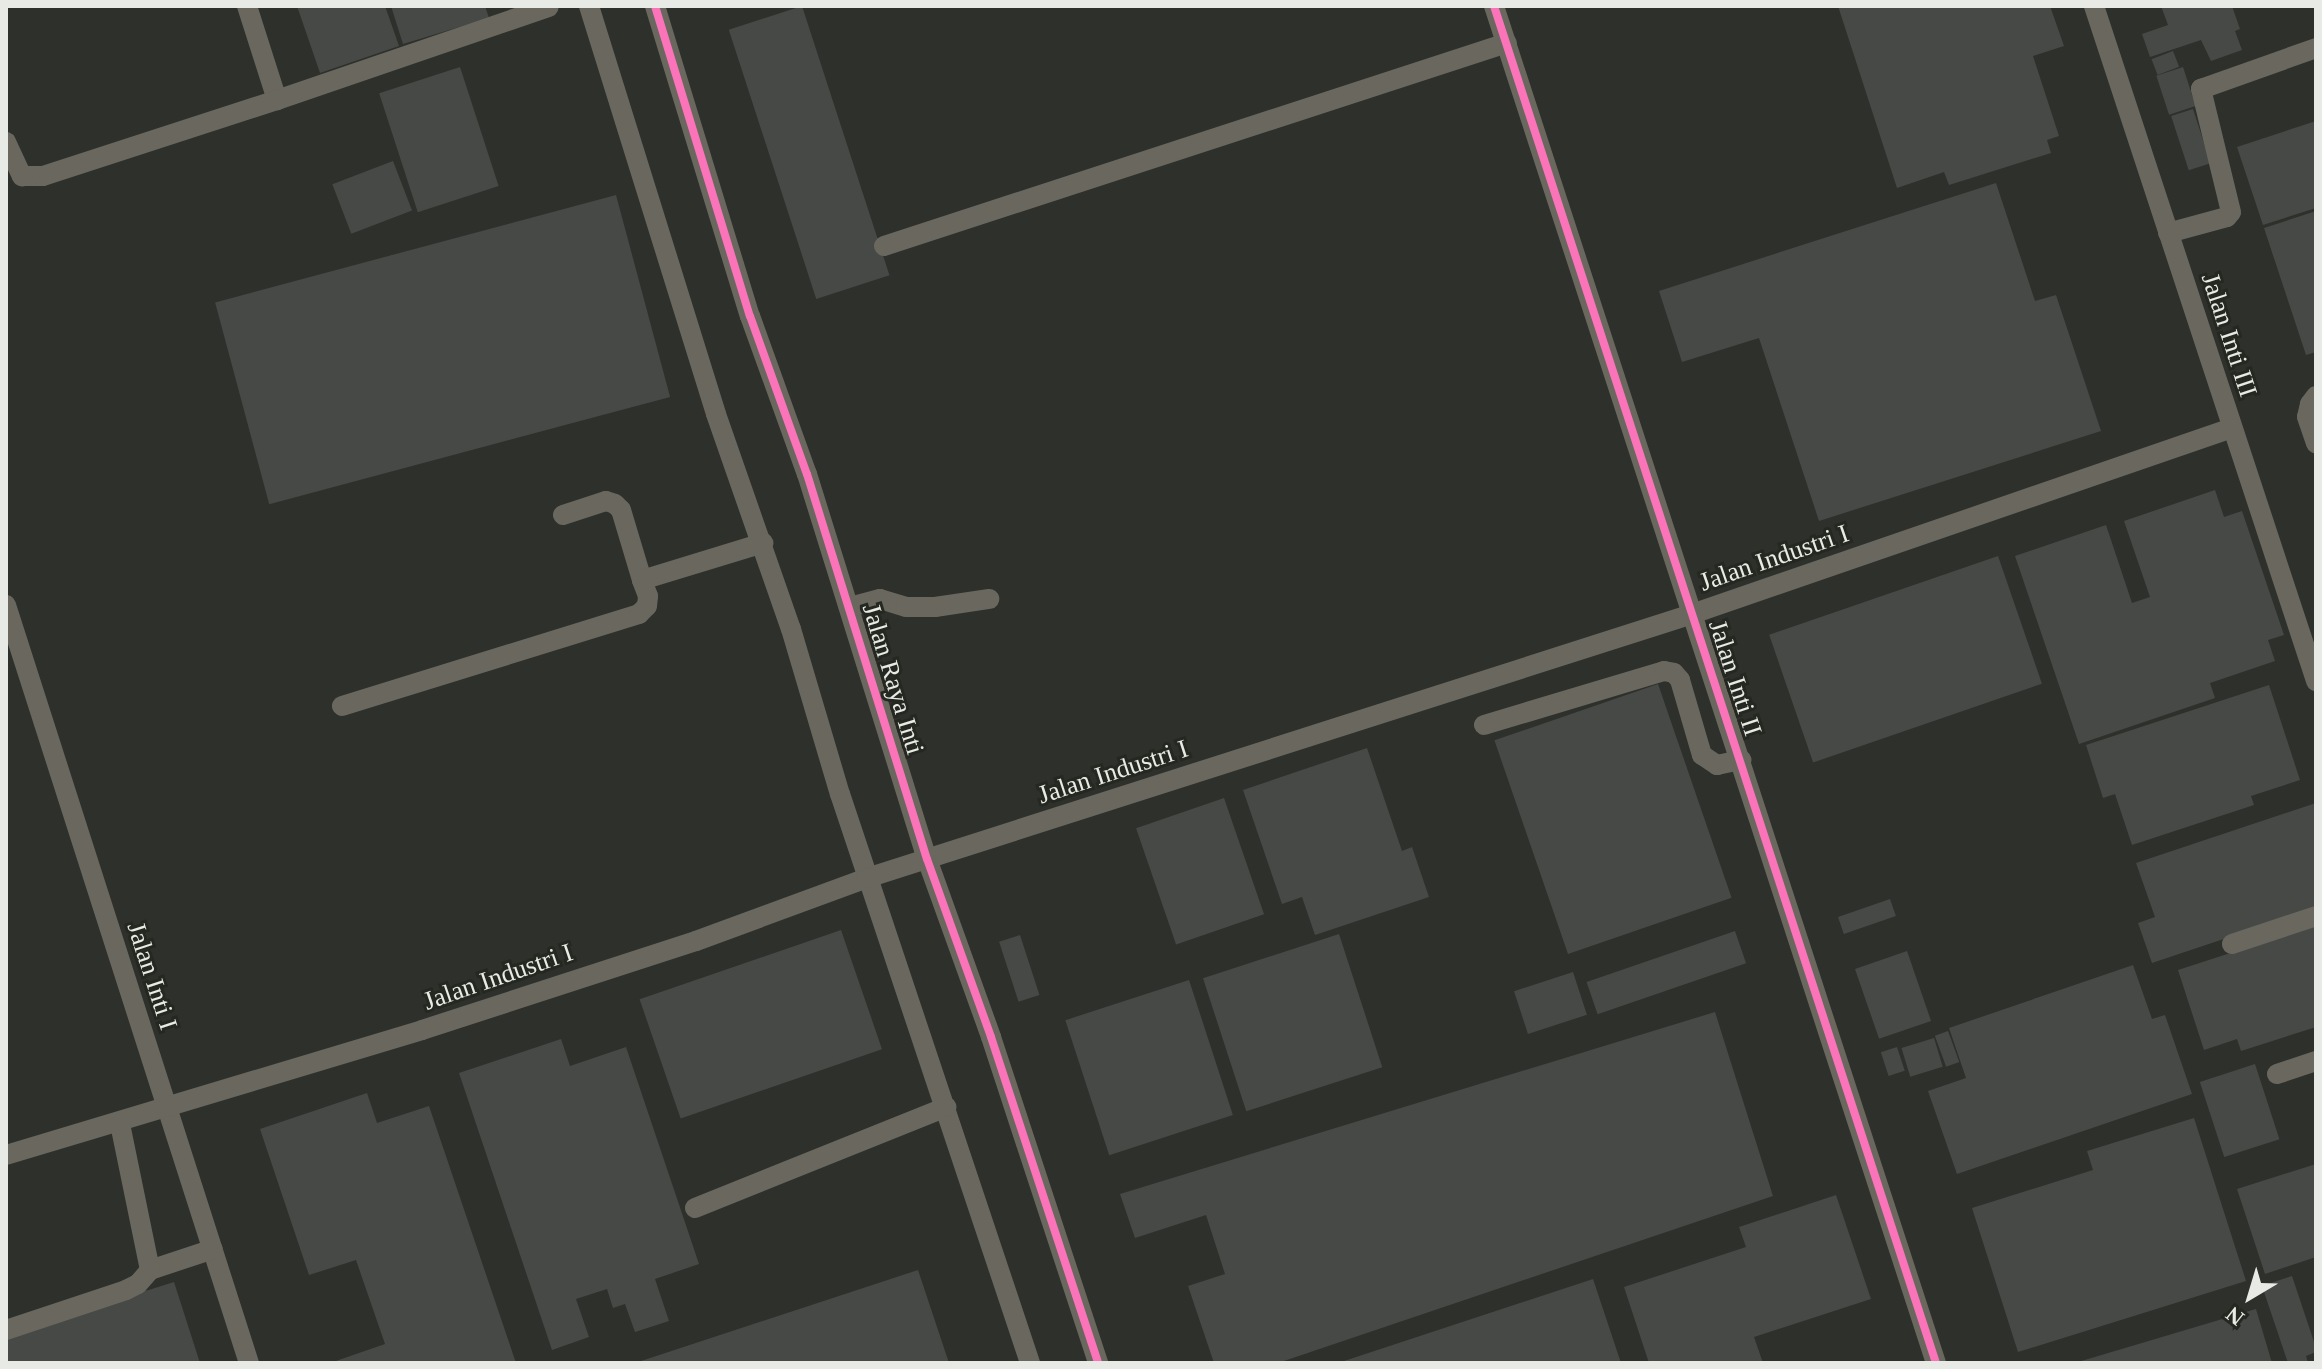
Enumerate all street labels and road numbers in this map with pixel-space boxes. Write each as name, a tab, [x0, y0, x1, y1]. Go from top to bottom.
street label: Jalan Inti III	[2194, 269, 2264, 401]
street label: Jalan Industri I	[1695, 518, 1853, 598]
street label: Jalan Raya Inti	[855, 600, 931, 758]
street label: Jalan Inti II	[1702, 616, 1768, 740]
street label: Jalan Industri I	[1034, 733, 1192, 811]
street label: Jalan Inti I	[120, 918, 184, 1034]
street label: Jalan Industri I	[419, 937, 577, 1017]

